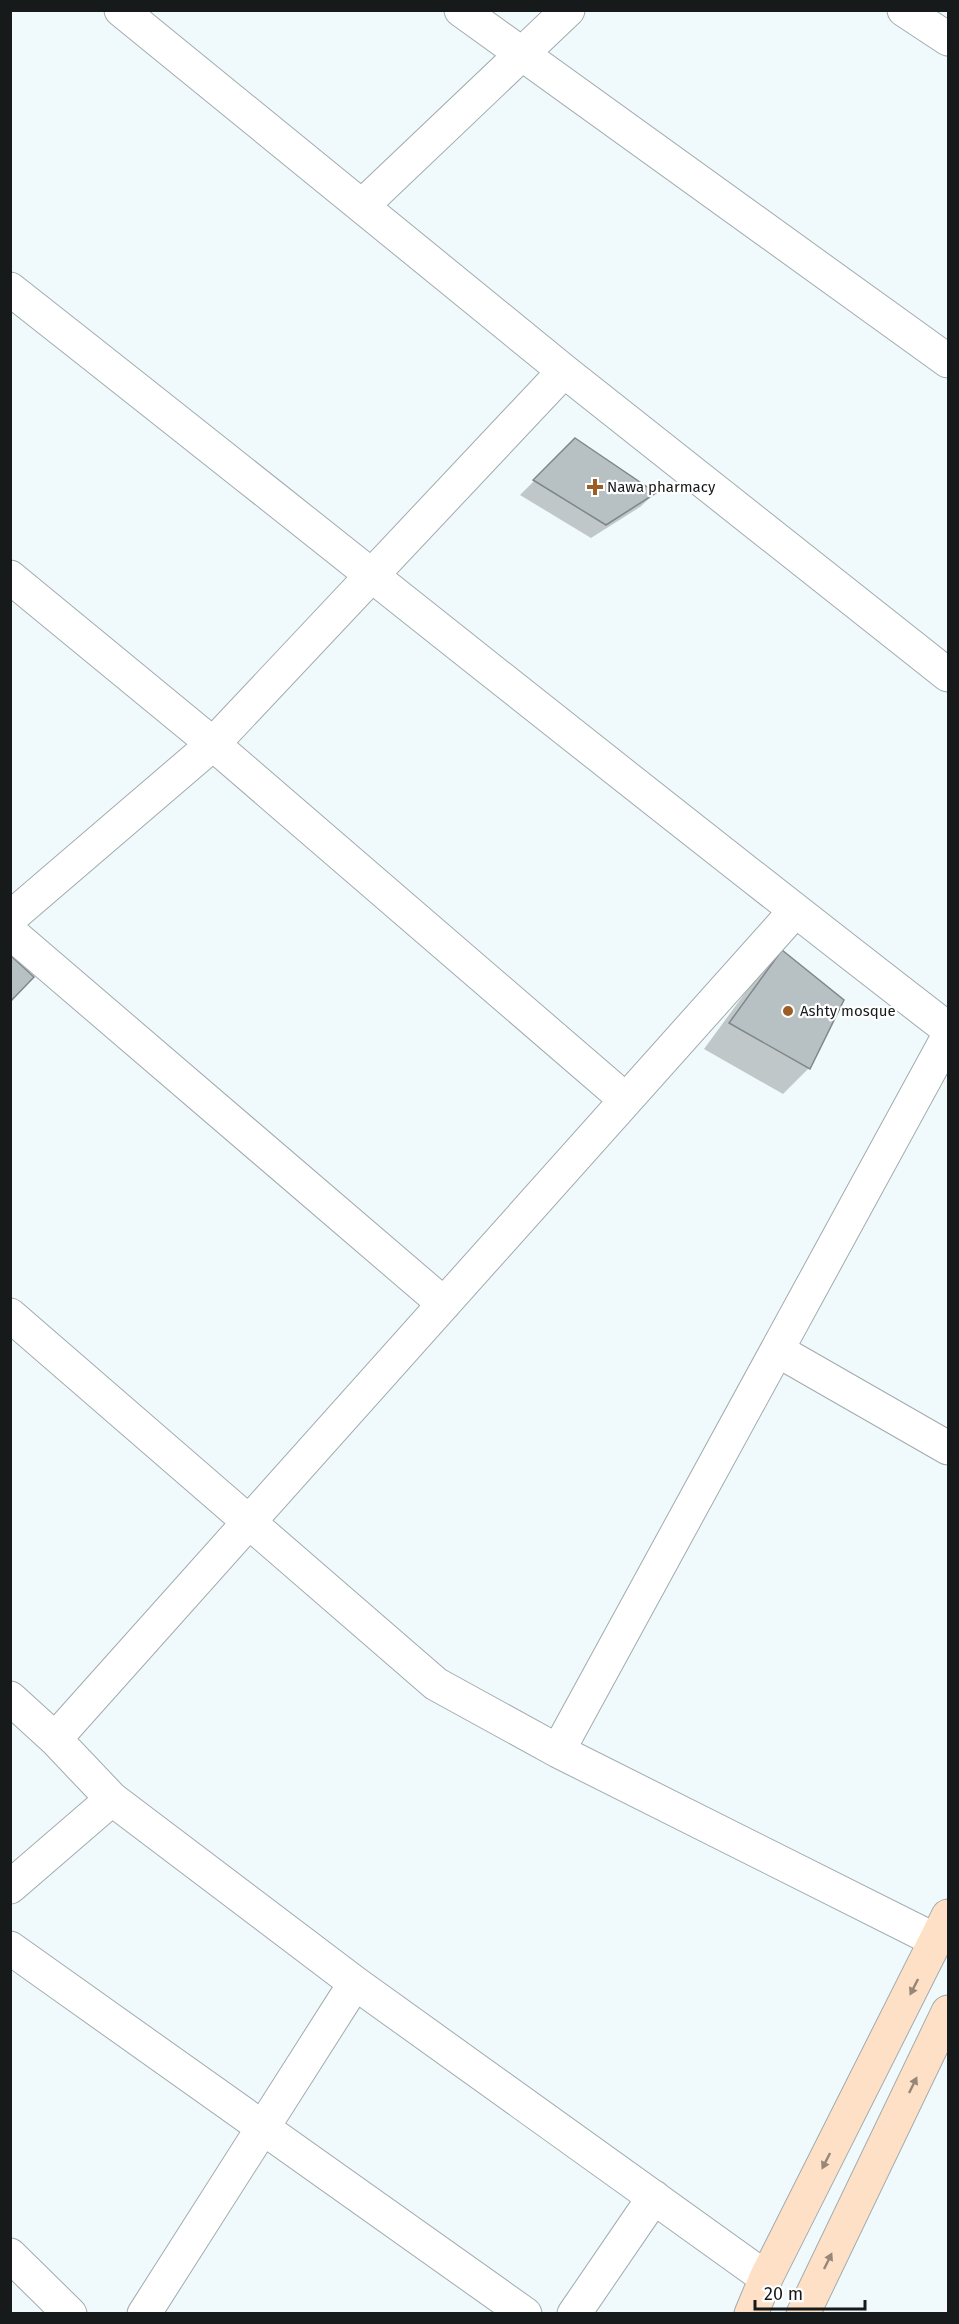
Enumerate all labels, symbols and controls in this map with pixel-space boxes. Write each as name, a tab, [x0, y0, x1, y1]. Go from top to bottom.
place label: Nawa pharmacy	[607, 478, 716, 496]
marker: Nawa pharmacy	[588, 480, 602, 494]
place label: Ashty mosque	[800, 1002, 896, 1020]
marker: Ashty mosque	[781, 1004, 795, 1018]
one-way arrow	[909, 1979, 919, 1996]
one-way arrow	[909, 2077, 918, 2094]
one-way arrow	[821, 2153, 830, 2170]
one-way arrow	[824, 2252, 833, 2269]
scale bar	[755, 2273, 864, 2311]
text: 20 m	[764, 2283, 803, 2305]

